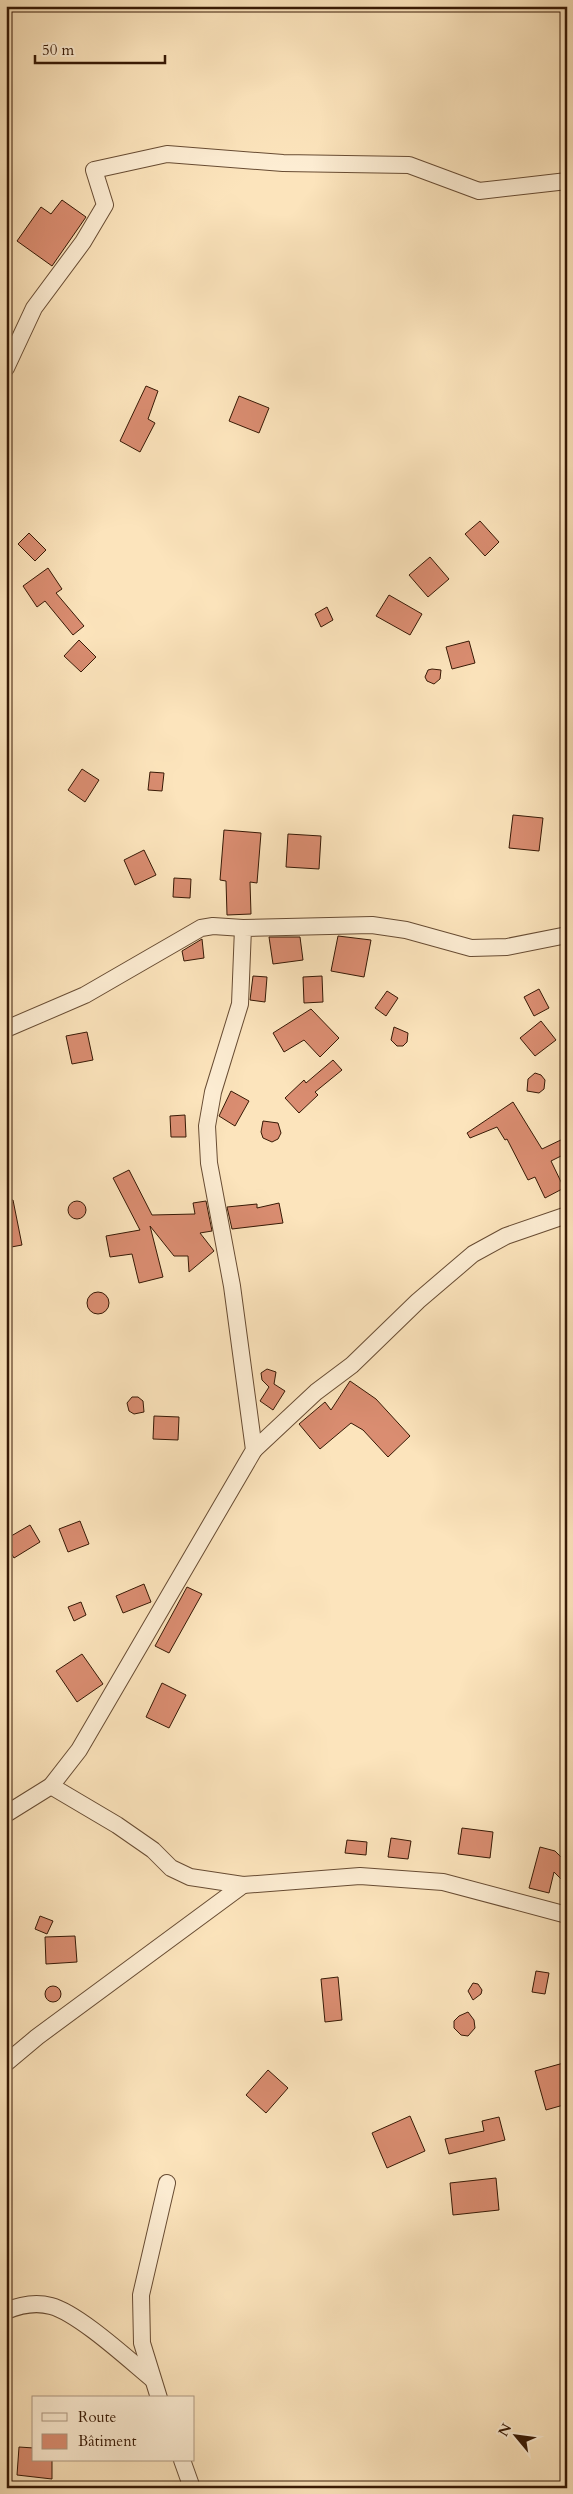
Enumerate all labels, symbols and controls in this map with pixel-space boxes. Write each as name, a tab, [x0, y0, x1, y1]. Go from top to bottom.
scale bar	[35, 32, 165, 64]
text: 50 m	[42, 40, 74, 60]
legend	[32, 2396, 195, 2462]
text: Route	[78, 2407, 116, 2427]
north arrow	[490, 2412, 540, 2462]
text: N	[494, 2420, 516, 2440]
text: Bâtiment	[78, 2431, 137, 2451]

